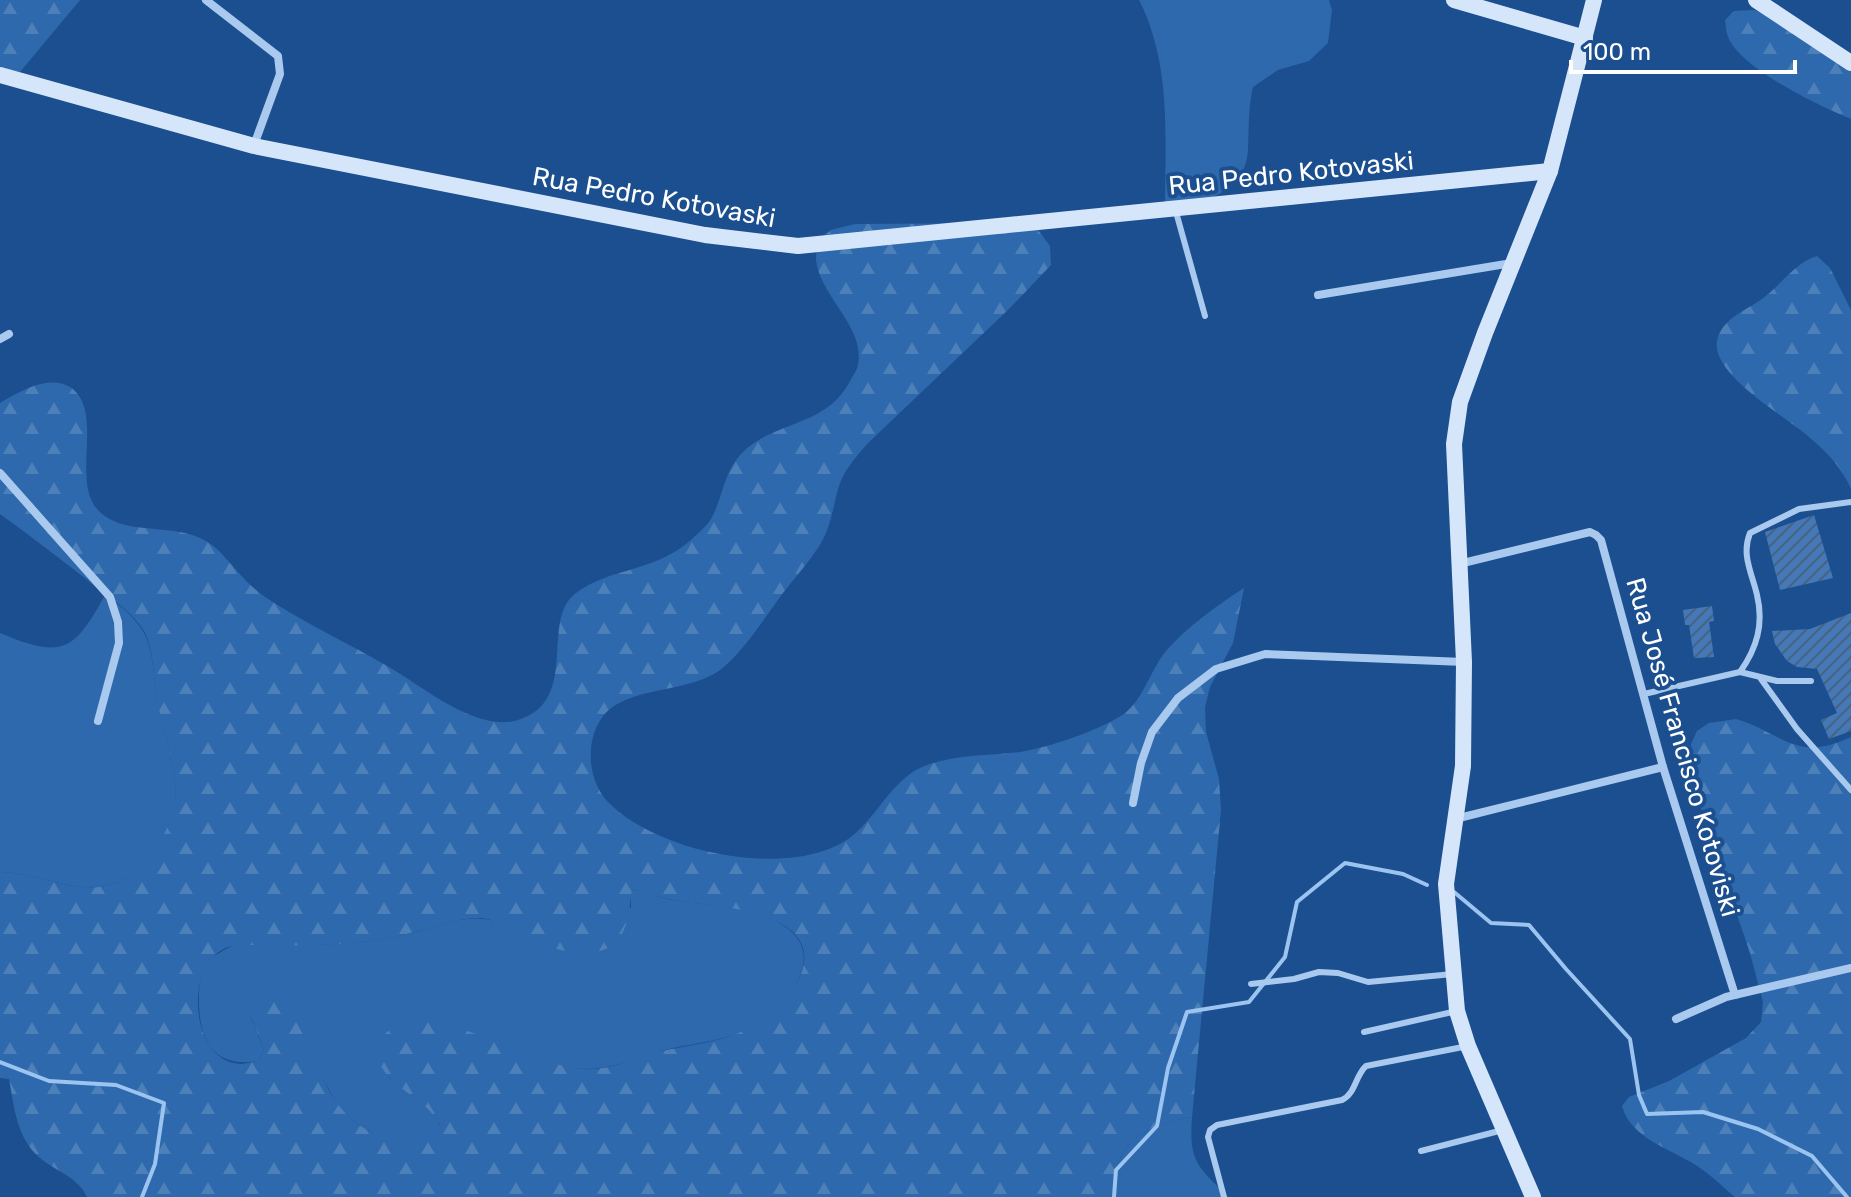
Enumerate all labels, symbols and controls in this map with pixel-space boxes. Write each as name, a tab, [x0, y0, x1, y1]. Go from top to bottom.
scale bar	[1571, 24, 1795, 74]
text: 100 m	[1583, 38, 1651, 66]
street label: Rua Pedro Kotovaski	[1167, 145, 1415, 202]
street label: Rua Pedro Kotovaski	[530, 161, 778, 234]
street label: Rua José Francisco Kotoviski	[1619, 574, 1746, 920]

